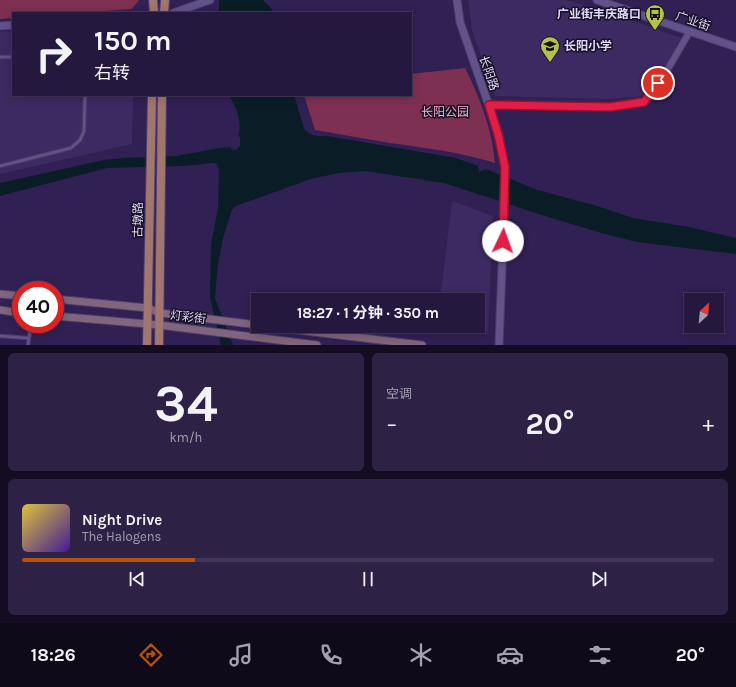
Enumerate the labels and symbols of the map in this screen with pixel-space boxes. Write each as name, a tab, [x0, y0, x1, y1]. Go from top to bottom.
bus stop icon: 广业街丰庆路口	[644, 3, 666, 31]
place label: 广业街丰庆路口	[557, 7, 641, 21]
street label: 广业街	[674, 9, 712, 33]
school or university icon: 长阳小学	[539, 35, 561, 63]
place label: 长阳小学	[564, 39, 612, 53]
street label: 长阳路	[477, 54, 501, 92]
pin	[641, 66, 675, 100]
park label: 长阳公园	[421, 105, 469, 119]
street label: 古墩路	[131, 202, 145, 238]
position arrow	[482, 220, 524, 262]
speed limit sign: 40	[12, 281, 64, 333]
north arrow	[684, 293, 724, 333]
street label: 灯彩街	[169, 308, 207, 326]

